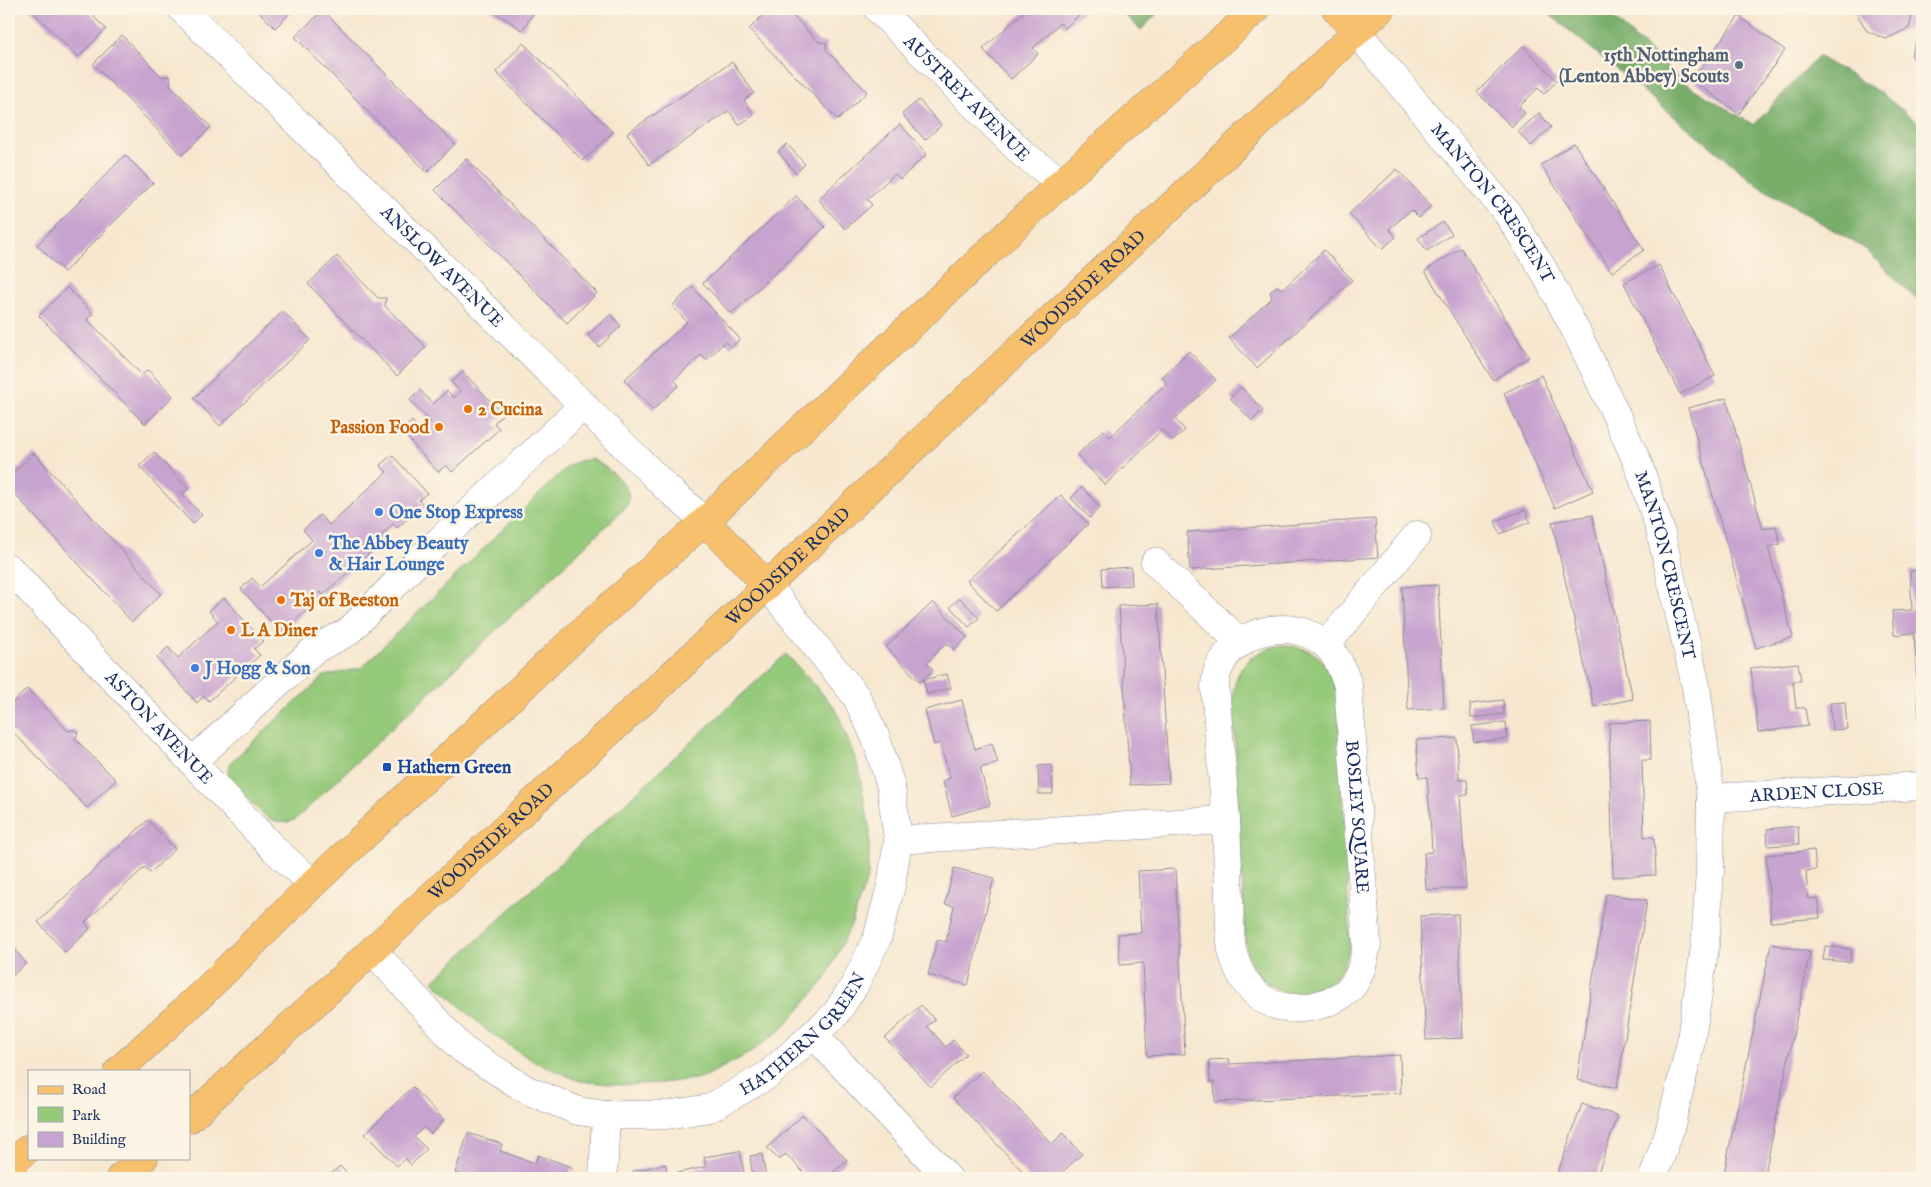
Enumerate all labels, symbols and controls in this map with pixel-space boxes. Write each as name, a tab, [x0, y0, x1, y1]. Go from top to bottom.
street label: AUSTREY AVENUE	[897, 30, 1034, 167]
place label: 15th Nottingham (Lenton Abbey) Scouts	[1559, 45, 1730, 89]
marker: 15th Nottingham (Lenton Abbey) Scouts	[1733, 59, 1745, 71]
street label: MANTON CRESCENT	[1425, 119, 1558, 287]
street label: ANSLOW AVENUE	[374, 201, 508, 333]
street label: WOODSIDE ROAD	[1017, 226, 1151, 354]
place label: 2 Cucina	[478, 399, 544, 422]
marker: 2 Cucina	[462, 403, 474, 415]
place label: Passion Food	[330, 417, 429, 440]
marker: Passion Food	[433, 421, 445, 433]
street label: MANTON CRESCENT	[1628, 468, 1700, 662]
place label: One Stop Express	[389, 502, 524, 525]
street label: WOODSIDE ROAD	[721, 503, 856, 631]
marker: One Stop Express	[373, 506, 385, 518]
place label: The Abbey Beauty & Hair Lounge	[328, 533, 470, 577]
marker: The Abbey Beauty & Hair Lounge	[313, 547, 325, 559]
place label: Taj of Beeston	[290, 590, 399, 613]
marker: Taj of Beeston	[275, 594, 287, 606]
place label: L A Diner	[241, 620, 318, 643]
marker: L A Diner	[225, 624, 237, 636]
place label: J Hogg & Son	[203, 658, 311, 681]
marker: J Hogg & Son	[189, 662, 201, 674]
street label: ASTON AVENUE	[98, 666, 217, 790]
street label: BOSLEY SQUARE	[1339, 739, 1373, 894]
place label: Hathern Green	[397, 757, 512, 780]
marker: Hathern Green	[381, 761, 393, 773]
street label: ARDEN CLOSE	[1748, 778, 1885, 809]
street label: WOODSIDE ROAD	[424, 779, 560, 906]
street label: HATHERN GREEN	[736, 969, 872, 1102]
legend	[28, 1070, 190, 1160]
text: Road	[72, 1080, 107, 1099]
text: Park	[72, 1106, 102, 1125]
text: Building	[72, 1130, 127, 1149]

